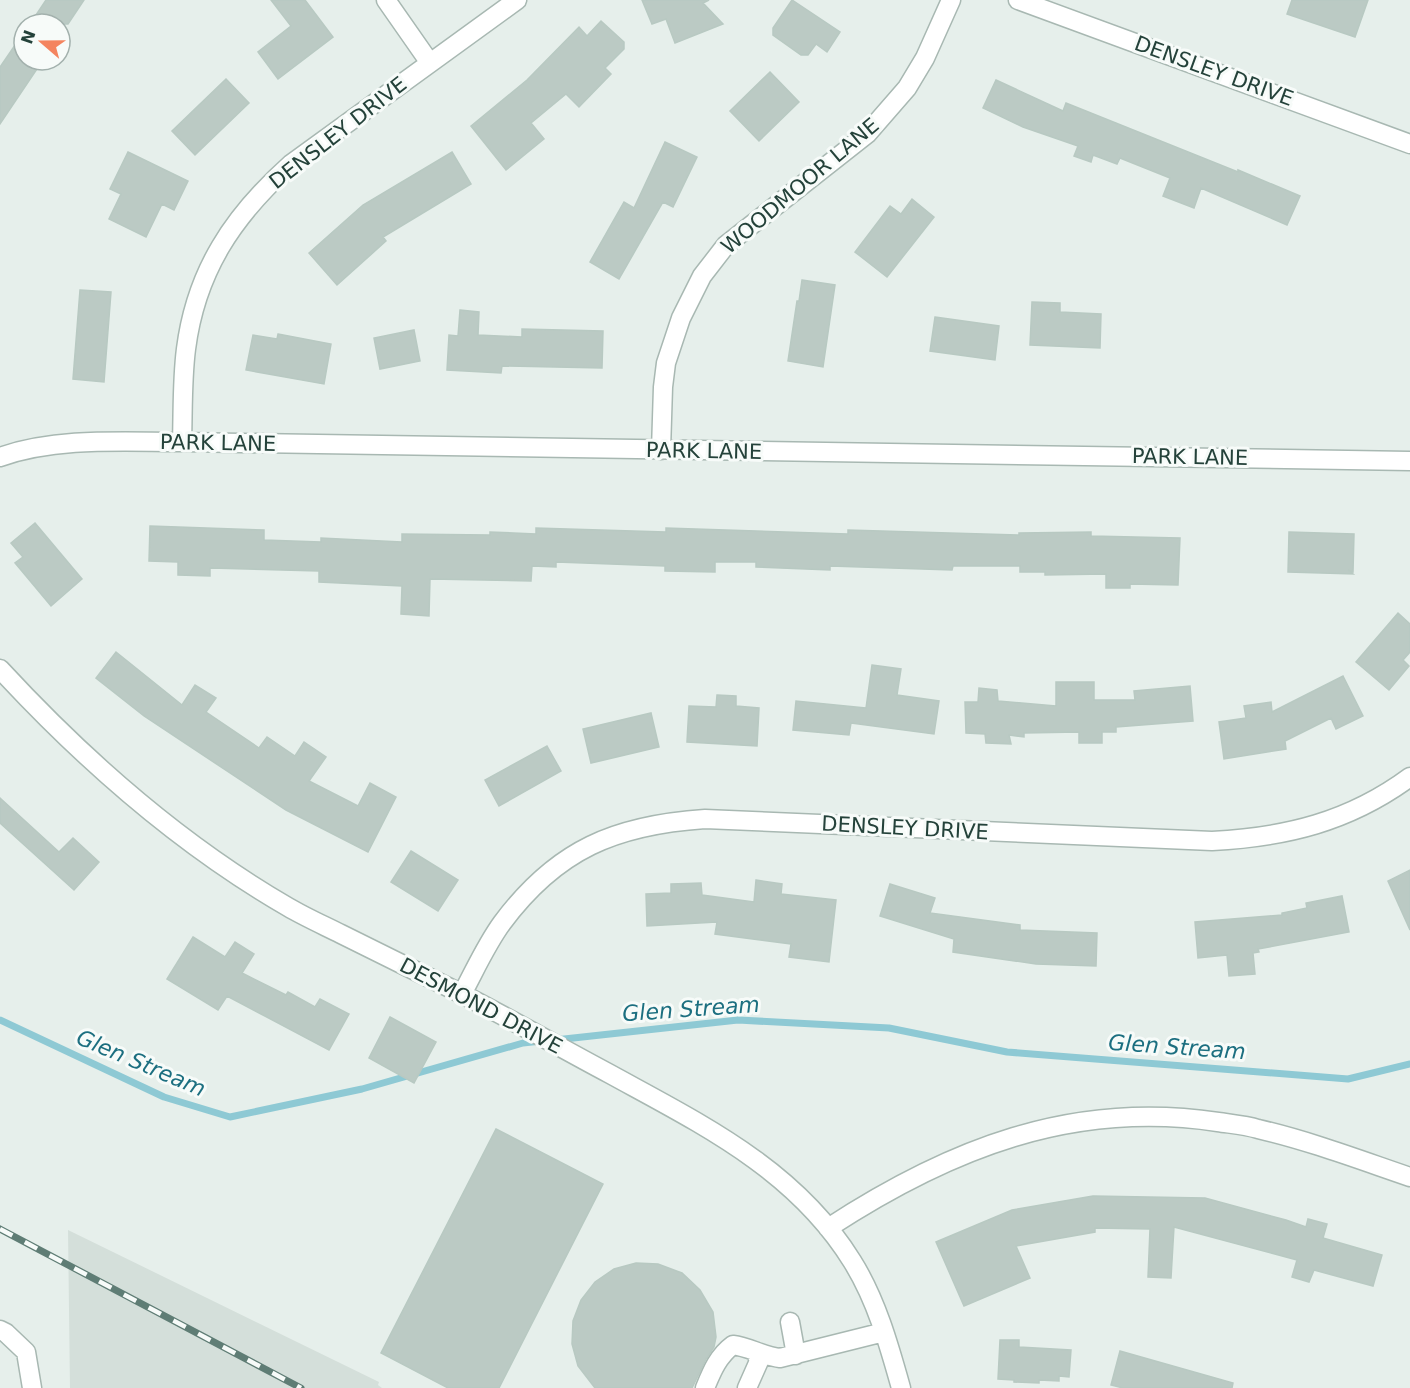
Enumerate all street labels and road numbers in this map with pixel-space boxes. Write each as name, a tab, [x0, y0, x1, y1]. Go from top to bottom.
street label: DENSLEY DRIVE	[1131, 31, 1297, 111]
street label: DENSLEY DRIVE	[265, 72, 411, 194]
street label: WOODMOOR LANE	[716, 113, 884, 259]
street label: PARK LANE	[160, 430, 276, 456]
street label: PARK LANE	[646, 438, 762, 464]
street label: PARK LANE	[1132, 444, 1248, 470]
street label: DENSLEY DRIVE	[821, 812, 989, 844]
street label: DESMOND DRIVE	[396, 953, 566, 1059]

